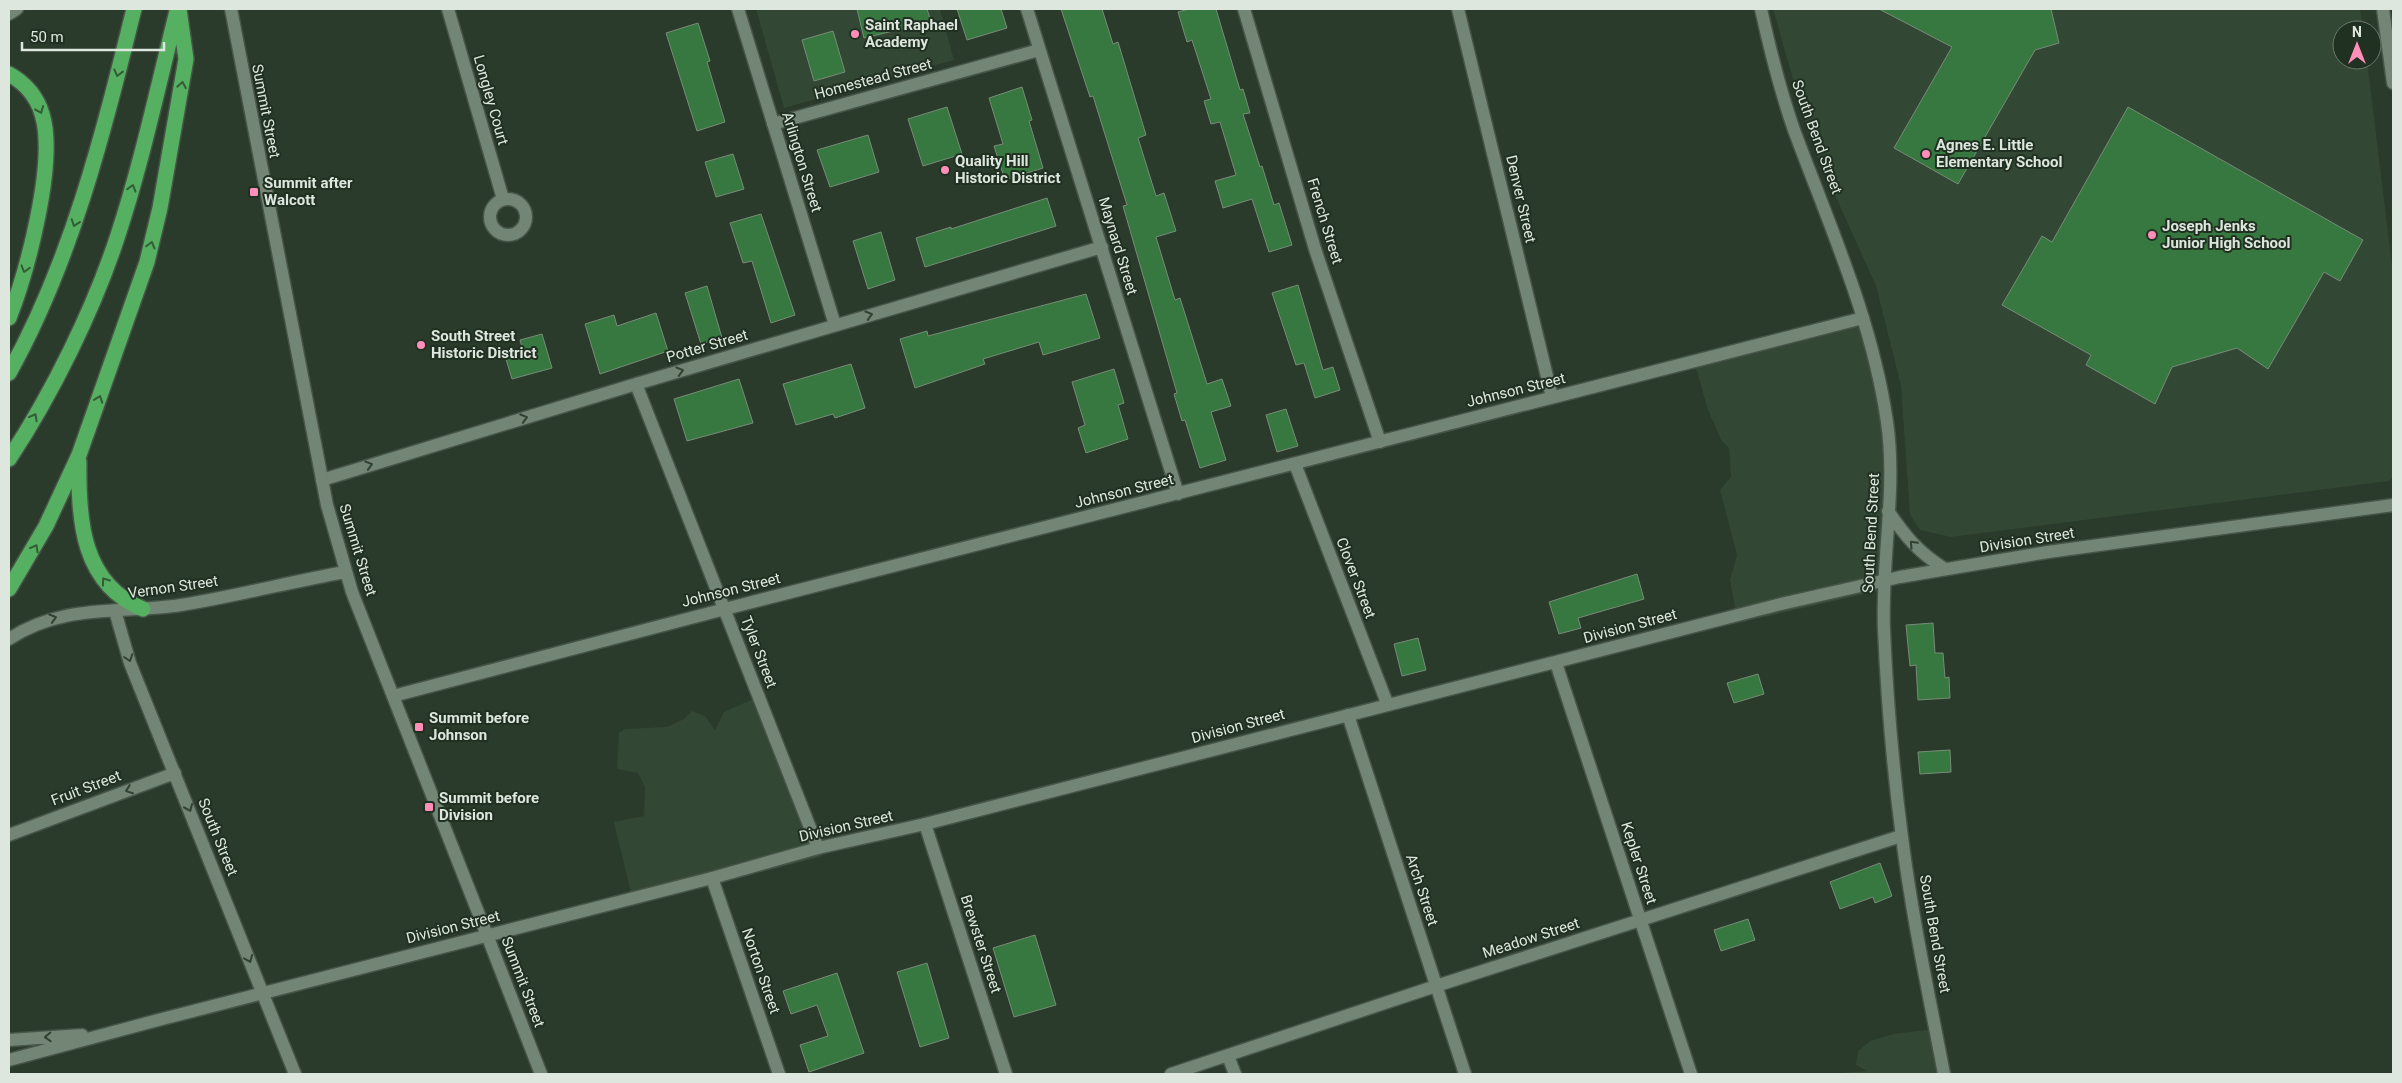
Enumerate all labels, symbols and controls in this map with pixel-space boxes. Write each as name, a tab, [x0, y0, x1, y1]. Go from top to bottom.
place label: Saint Raphael Academy	[865, 16, 958, 51]
scale bar	[22, 20, 165, 52]
north arrow	[2332, 20, 2382, 70]
text: N	[2352, 24, 2362, 40]
text: 50 m	[30, 28, 64, 46]
marker: Saint Raphael Academy	[849, 28, 861, 40]
street label: Longley Court	[470, 53, 512, 147]
street label: Homestead Street	[812, 55, 934, 103]
street label: Summit Street	[248, 62, 284, 160]
one-way arrow	[113, 69, 124, 78]
street label: South Bend Street	[1788, 78, 1846, 197]
one-way arrow	[176, 81, 186, 90]
one-way arrow	[34, 105, 44, 114]
street label: Arlington Street	[778, 110, 826, 214]
place label: Agnes E. Little Elementary School	[1936, 136, 2062, 171]
marker: Agnes E. Little Elementary School	[1920, 148, 1932, 160]
place label: Quality Hill Historic District	[955, 152, 1060, 187]
street label: Denver Street	[1502, 153, 1540, 245]
marker: Quality Hill Historic District	[939, 164, 951, 176]
place label: Summit after Walcott	[264, 174, 353, 209]
street label: French Street	[1303, 176, 1347, 266]
one-way arrow	[127, 184, 137, 193]
marker: Summit after Walcott	[248, 186, 260, 198]
street label: Maynard Street	[1095, 195, 1141, 297]
place label: Joseph Jenks Junior High School	[2162, 217, 2290, 252]
one-way arrow	[71, 218, 81, 227]
marker: Joseph Jenks Junior High School	[2146, 229, 2158, 241]
one-way arrow	[146, 241, 156, 249]
one-way arrow	[20, 265, 30, 273]
one-way arrow	[864, 311, 873, 321]
street label: Potter Street	[664, 326, 750, 366]
place label: South Street Historic District	[431, 327, 536, 362]
marker: South Street Historic District	[415, 339, 427, 351]
one-way arrow	[675, 366, 684, 377]
street label: Johnson Street	[1465, 369, 1567, 411]
one-way arrow	[93, 395, 103, 404]
one-way arrow	[27, 413, 37, 422]
one-way arrow	[519, 414, 528, 424]
one-way arrow	[364, 461, 372, 471]
street label: Johnson Street	[1073, 470, 1175, 512]
street label: South Bend Street	[1859, 473, 1883, 593]
street label: Summit Street	[335, 502, 381, 598]
street label: Division Street	[1978, 524, 2076, 556]
street label: Clover Street	[1332, 535, 1380, 621]
one-way arrow	[1909, 541, 1918, 550]
one-way arrow	[28, 544, 38, 553]
street label: Johnson Street	[680, 569, 782, 611]
street label: Vernon Street	[127, 572, 219, 602]
one-way arrow	[102, 577, 111, 587]
street label: Division Street	[1581, 605, 1679, 647]
one-way arrow	[48, 613, 56, 623]
street label: Tyler Street	[737, 614, 781, 691]
one-way arrow	[123, 653, 133, 661]
street label: Division Street	[1189, 705, 1287, 747]
place label: Summit before Johnson	[429, 709, 529, 744]
marker: Summit before Johnson	[413, 721, 425, 733]
street label: Fruit Street	[49, 766, 124, 810]
one-way arrow	[126, 784, 134, 794]
place label: Summit before Division	[439, 789, 539, 824]
street label: South Street	[194, 796, 242, 879]
marker: Summit before Division	[423, 801, 435, 813]
one-way arrow	[183, 803, 193, 812]
street label: Division Street	[797, 806, 895, 846]
street label: Kepler Street	[1617, 820, 1661, 907]
street label: Arch Street	[1402, 852, 1442, 928]
street label: South Bend Street	[1916, 873, 1954, 995]
street label: Brewster Street	[957, 892, 1005, 996]
street label: Division Street	[404, 907, 502, 947]
street label: Meadow Street	[1480, 914, 1582, 962]
street label: Norton Street	[738, 926, 784, 1016]
street label: Summit Street	[498, 934, 549, 1030]
one-way arrow	[243, 954, 253, 963]
one-way arrow	[44, 1031, 52, 1042]

